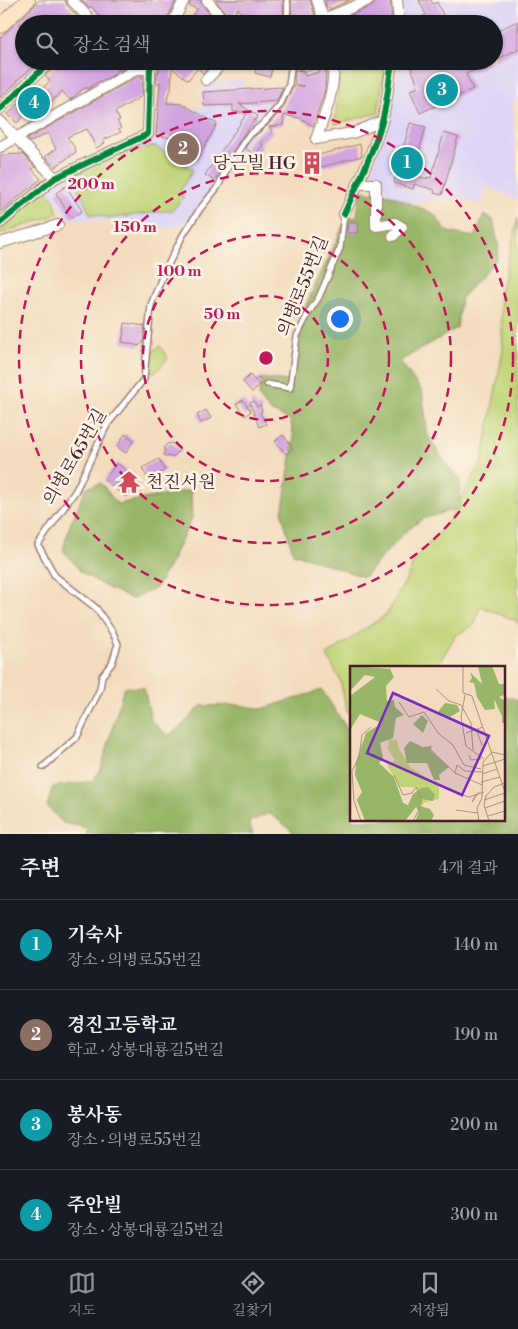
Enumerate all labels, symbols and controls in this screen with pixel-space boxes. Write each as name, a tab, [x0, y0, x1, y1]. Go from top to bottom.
search box	[15, 15, 503, 70]
icon: search	[33, 29, 61, 57]
text: 장소 검색	[73, 33, 150, 57]
pin: 3	[426, 71, 458, 109]
pin: 4	[18, 84, 50, 122]
pin: 2	[167, 130, 199, 168]
pin: 1	[391, 144, 423, 182]
building icon: 당근빌 HG	[299, 150, 325, 176]
place label: 당근빌 HG	[212, 152, 297, 175]
text: 200 m	[67, 175, 115, 194]
text: 150 m	[113, 218, 157, 237]
street label: 의병로55번길	[272, 232, 334, 340]
text: 100 m	[157, 262, 202, 281]
text: 50 m	[204, 305, 240, 324]
your location	[327, 306, 353, 332]
centre of rings	[257, 349, 275, 367]
street label: 의병로65번길	[38, 405, 112, 509]
temple icon: 천진서원	[116, 469, 142, 495]
place label: 천진서원	[146, 471, 216, 494]
inset map	[350, 666, 506, 822]
text: 주변	[20, 856, 61, 882]
text: 4개 결과	[439, 858, 498, 878]
text: 기숙사	[67, 923, 122, 947]
text: 1	[32, 935, 40, 955]
text: 140 m	[454, 935, 498, 955]
text: 장소 · 의병로55번길	[67, 950, 202, 970]
text: 경진고등학교	[67, 1013, 177, 1037]
text: 2	[31, 1025, 41, 1045]
text: 190 m	[454, 1025, 498, 1045]
text: 학교 · 상봉대룡길5번길	[67, 1040, 224, 1060]
text: 봉사동	[67, 1103, 122, 1127]
text: 3	[31, 1115, 41, 1135]
text: 200 m	[450, 1115, 498, 1135]
text: 장소 · 의병로55번길	[67, 1130, 202, 1150]
text: 주안빌	[67, 1193, 122, 1217]
text: 4	[31, 1205, 41, 1225]
text: 300 m	[451, 1205, 498, 1225]
text: 장소 · 상봉대룡길5번길	[67, 1220, 224, 1240]
tab: 지도	[68, 1269, 96, 1320]
tab: 길찾기	[232, 1269, 273, 1320]
tab: 저장됨	[409, 1269, 450, 1320]

